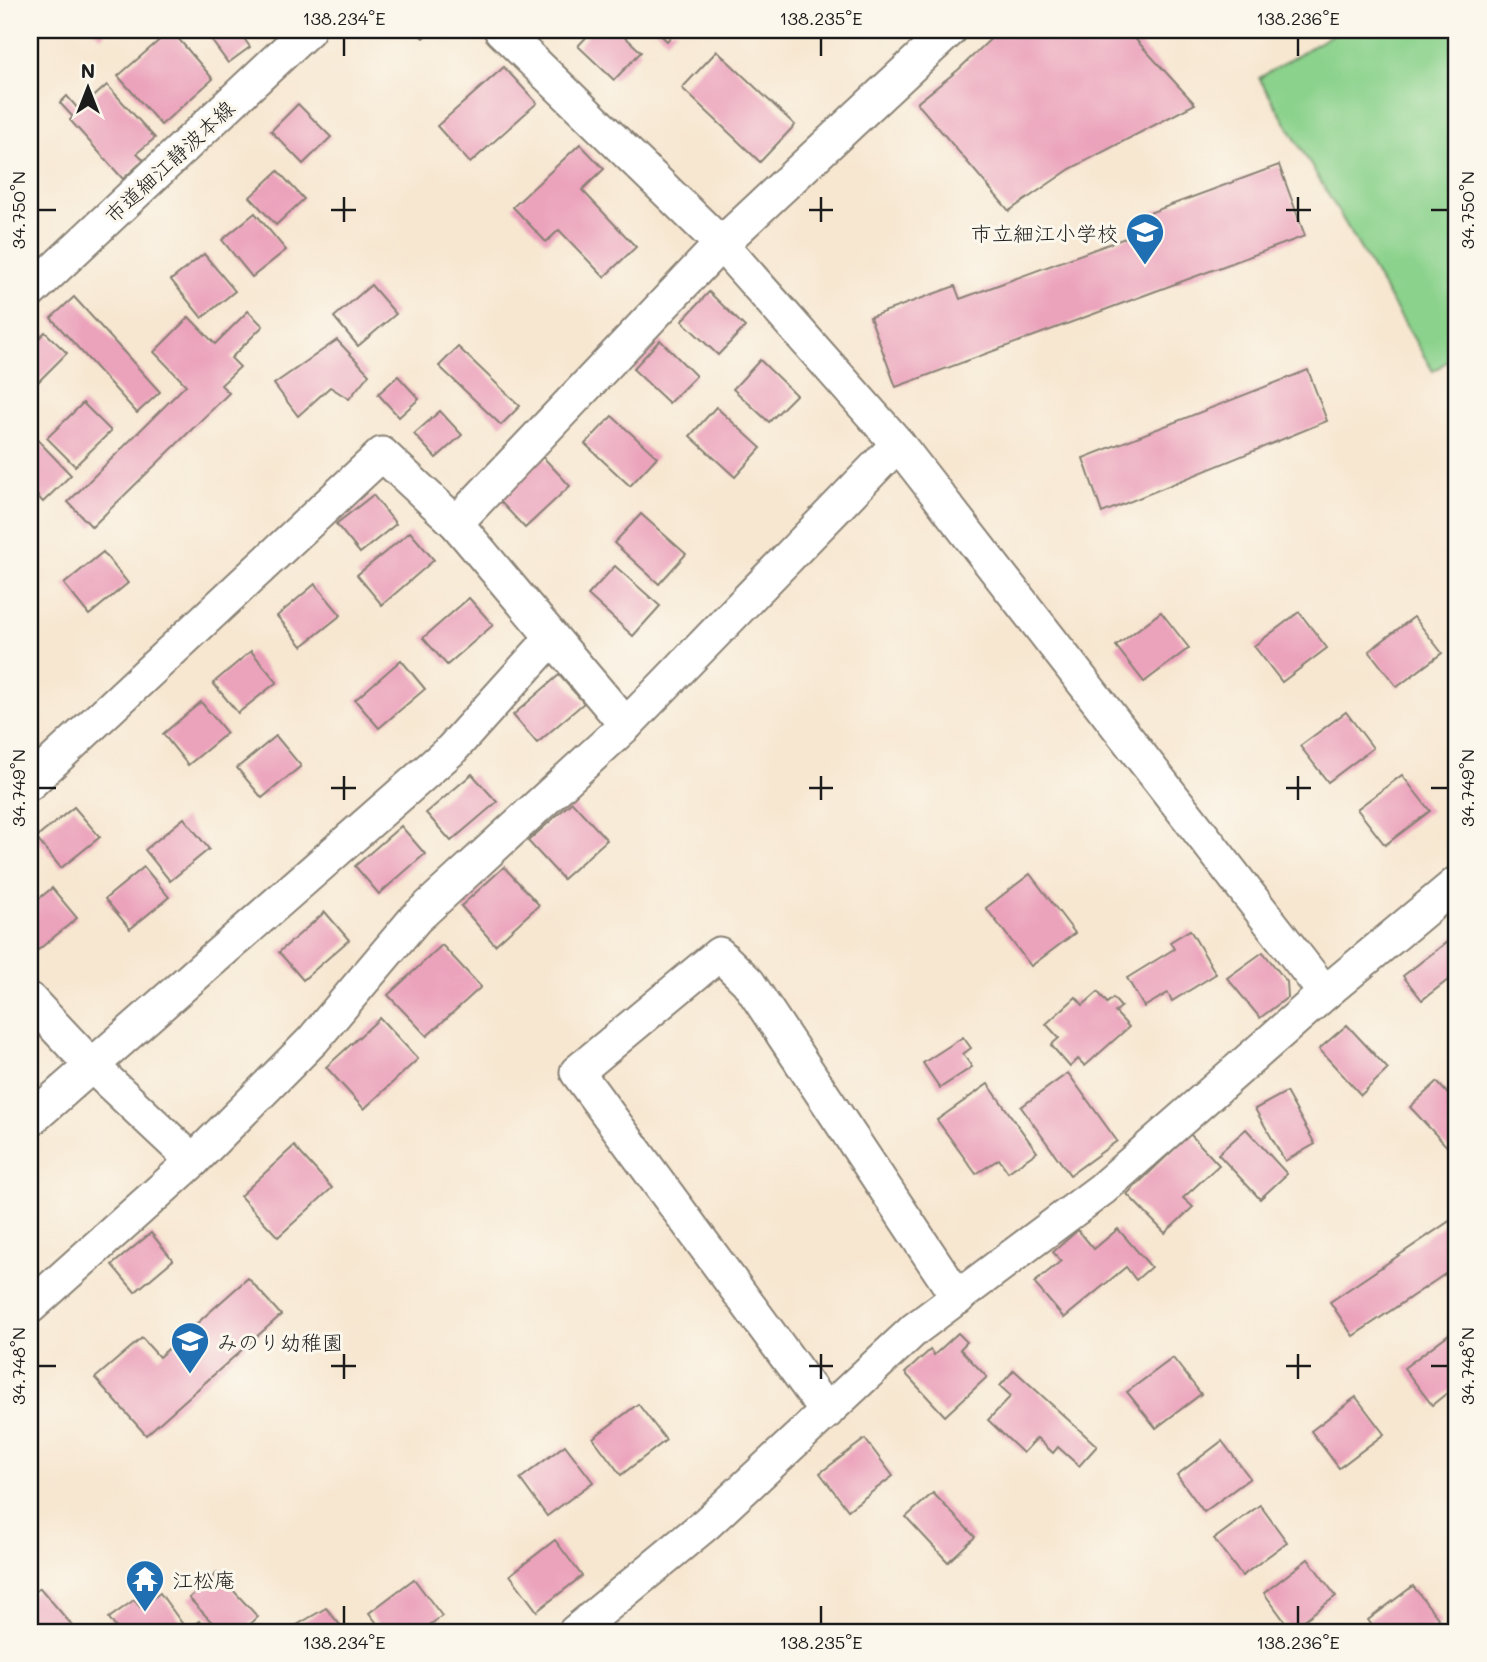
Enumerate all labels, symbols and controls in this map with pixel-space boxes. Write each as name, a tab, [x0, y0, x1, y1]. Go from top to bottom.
text: 138.234°E	[302, 6, 386, 30]
text: 138.235°E	[779, 6, 863, 30]
text: 138.236°E	[1256, 6, 1340, 30]
north arrow	[52, 52, 122, 122]
text: N	[81, 58, 95, 83]
street label: 市道細江静波本線	[98, 94, 240, 228]
text: 34.750°N	[6, 171, 30, 249]
text: 34.750°N	[1455, 171, 1479, 249]
school or university icon: 市立細江小学校	[1124, 211, 1166, 266]
place label: 市立細江小学校	[971, 219, 1118, 246]
text: 34.749°N	[6, 749, 30, 827]
text: 34.749°N	[1455, 749, 1479, 827]
school or university icon: みのり幼稚園	[169, 1320, 211, 1375]
text: 34.748°N	[6, 1327, 30, 1405]
text: 34.748°N	[1455, 1327, 1479, 1405]
place label: みのり幼稚園	[217, 1328, 343, 1355]
temple icon: 江松庵	[124, 1558, 166, 1613]
place label: 江松庵	[172, 1566, 235, 1593]
text: 138.234°E	[302, 1630, 386, 1654]
text: 138.235°E	[779, 1630, 863, 1654]
text: 138.236°E	[1256, 1630, 1340, 1654]

